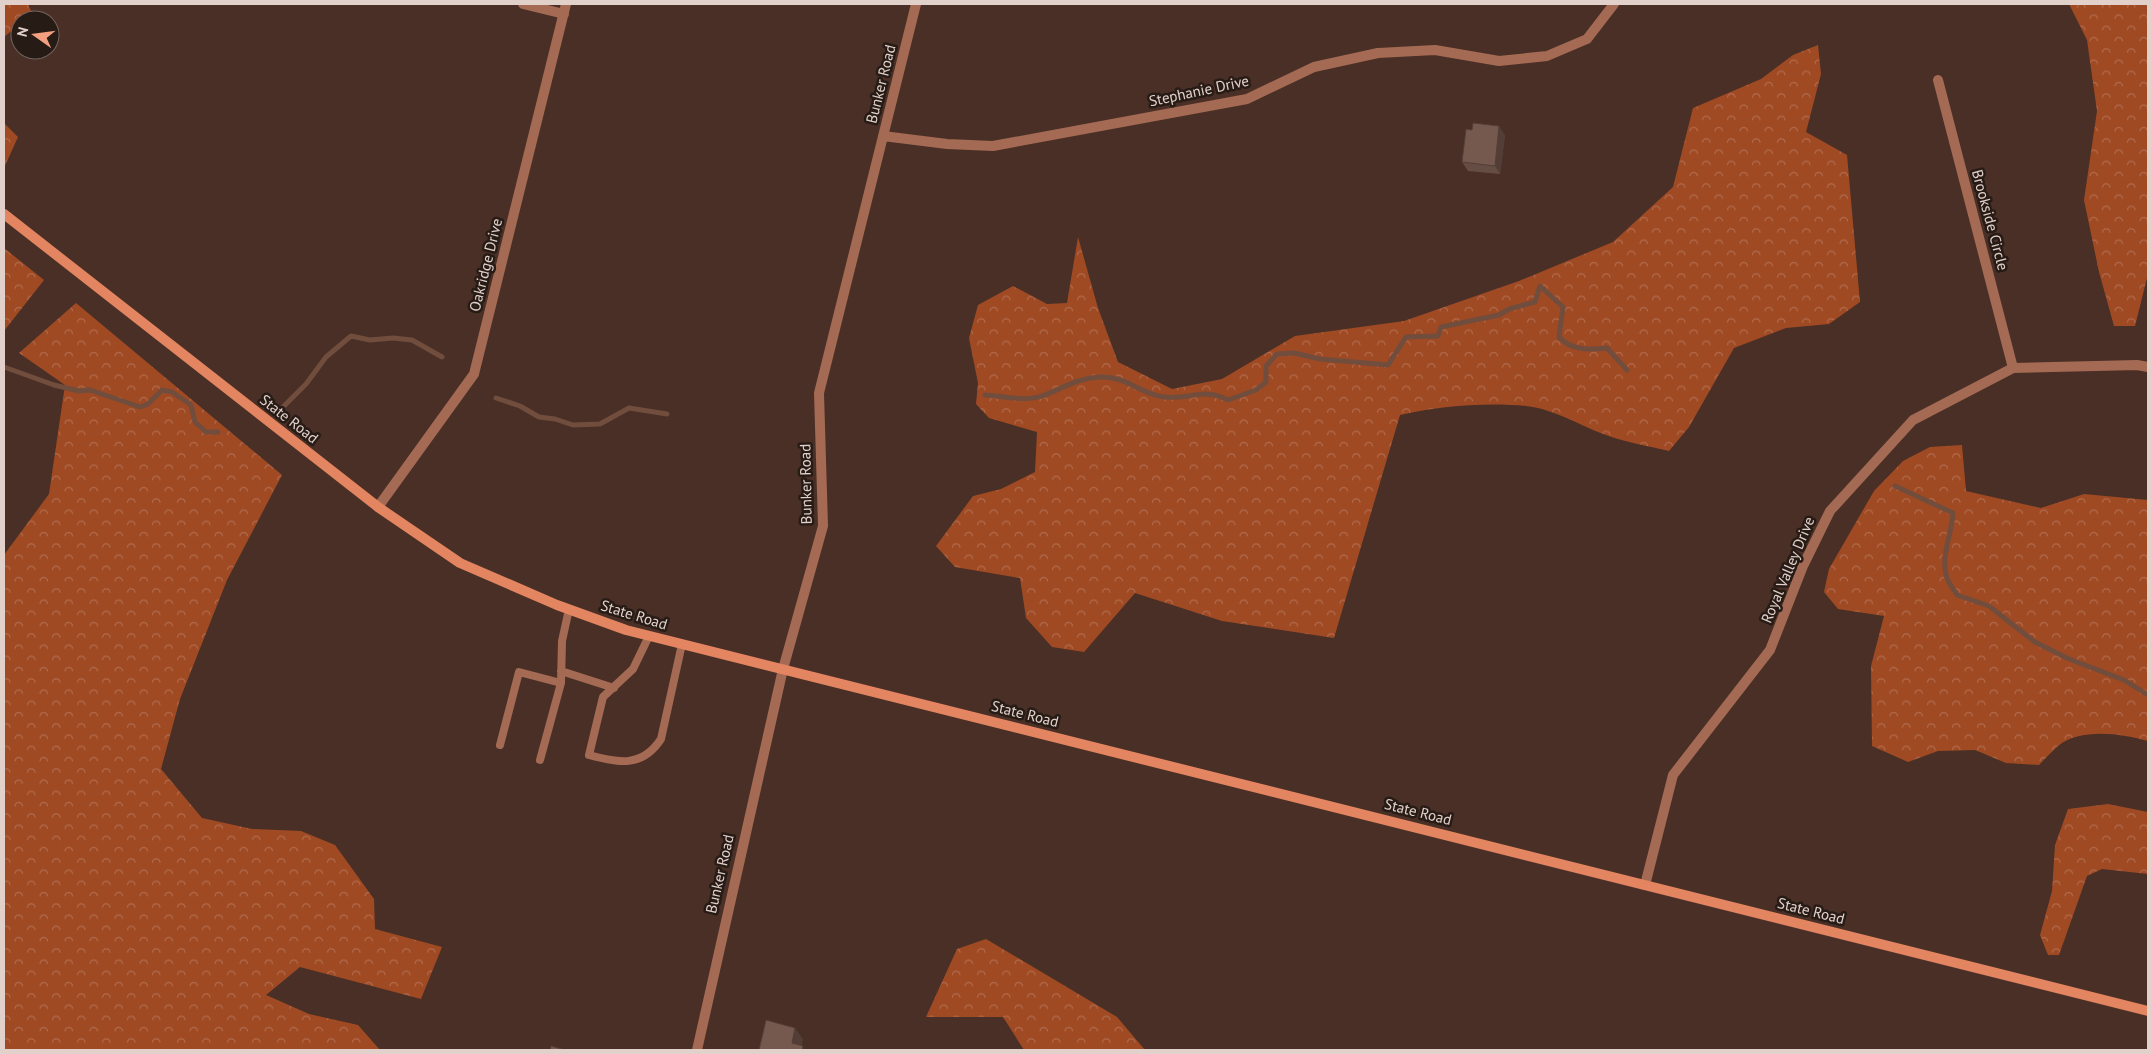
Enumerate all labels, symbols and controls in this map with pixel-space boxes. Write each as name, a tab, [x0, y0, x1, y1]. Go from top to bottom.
north arrow	[10, 10, 60, 60]
text: N	[13, 25, 32, 38]
street label: Bunker Road	[862, 43, 899, 125]
street label: Stephanie Drive	[1147, 71, 1251, 110]
street label: Brookside Circle	[1968, 167, 2013, 272]
street label: Oakridge Drive	[465, 216, 506, 313]
street label: State Road	[256, 390, 322, 447]
street label: Bunker Road	[795, 444, 816, 524]
street label: Royal Valley Drive	[1757, 514, 1819, 626]
street label: State Road	[598, 595, 670, 634]
street label: State Road	[989, 696, 1061, 731]
street label: State Road	[1382, 794, 1454, 829]
street label: Bunker Road	[701, 833, 738, 915]
street label: State Road	[1775, 893, 1847, 928]

